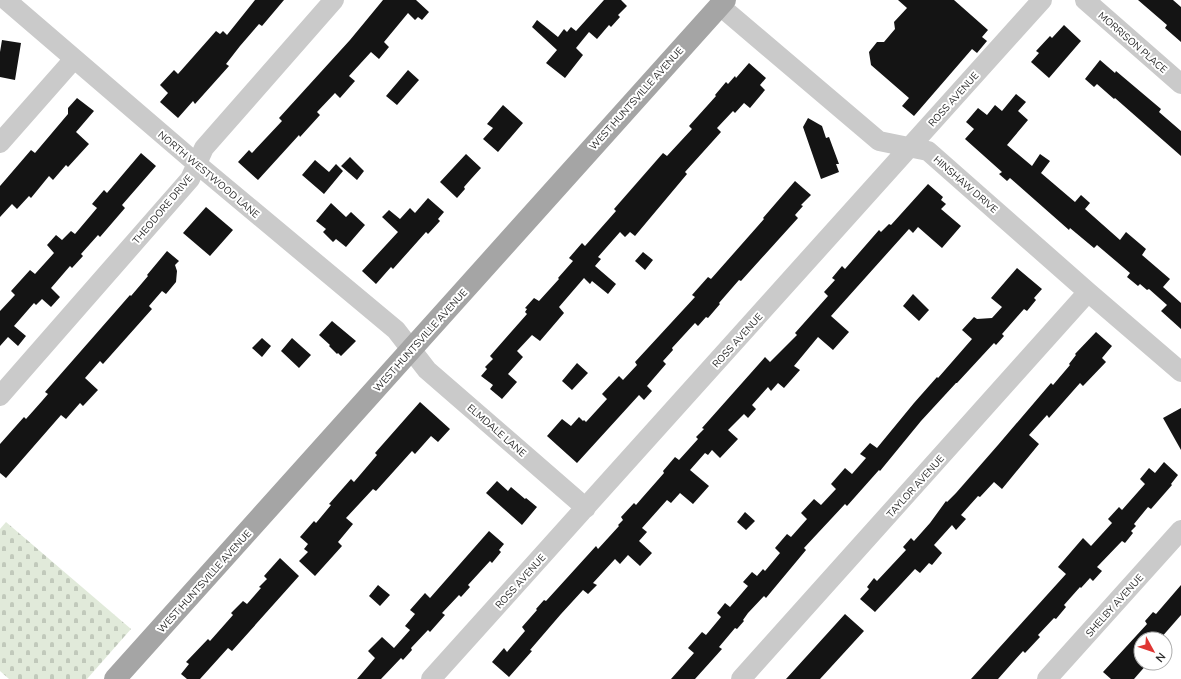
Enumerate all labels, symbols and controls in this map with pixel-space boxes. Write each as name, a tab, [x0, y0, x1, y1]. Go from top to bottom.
street label: MORRISON PLACE	[1095, 9, 1170, 77]
street label: WEST HUNTSVILLE AVENUE	[587, 44, 687, 153]
street label: ROSS AVENUE	[925, 69, 982, 130]
street label: NORTH WESTWOOD LANE	[155, 128, 262, 222]
street label: HINSHAW DRIVE	[930, 153, 1001, 217]
street label: THEODORE DRIVE	[130, 172, 196, 247]
street label: WEST HUNTSVILLE AVENUE	[371, 286, 471, 395]
street label: ROSS AVENUE	[709, 310, 766, 371]
street label: ELMDALE LANE	[464, 401, 529, 460]
street label: TAYLOR AVENUE	[884, 452, 948, 521]
street label: WEST HUNTSVILLE AVENUE	[155, 527, 255, 636]
street label: ROSS AVENUE	[492, 551, 549, 612]
street label: SHELBY AVENUE	[1083, 571, 1147, 640]
north arrow	[1133, 631, 1173, 671]
text: N	[1152, 649, 1169, 665]

